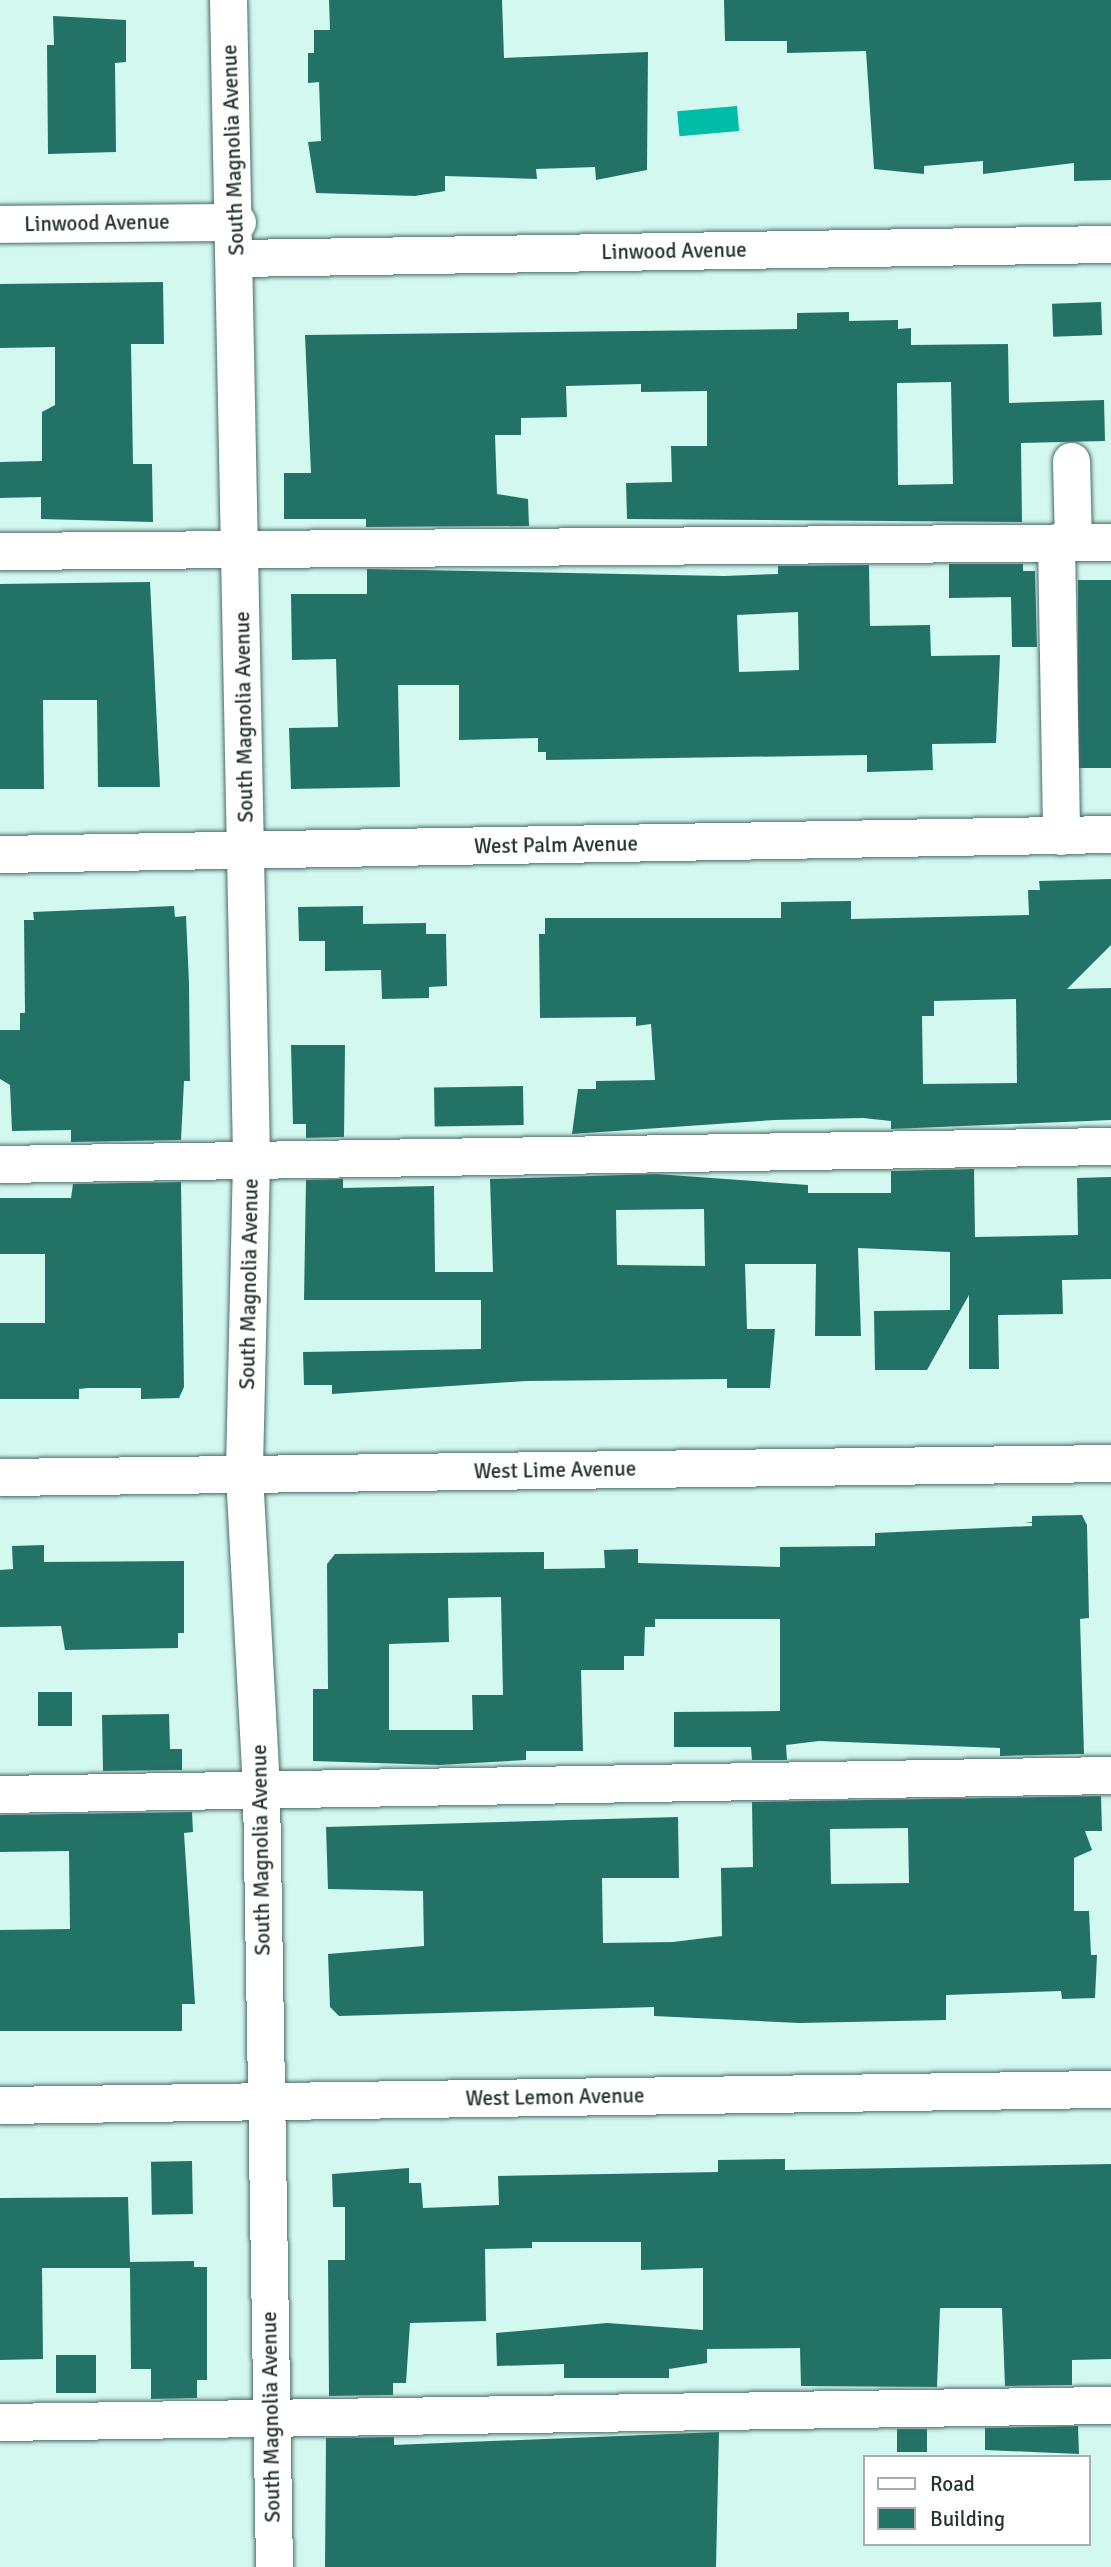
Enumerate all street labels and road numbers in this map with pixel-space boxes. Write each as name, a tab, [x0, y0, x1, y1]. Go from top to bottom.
street label: South Magnolia Avenue	[217, 44, 249, 256]
street label: Linwood Avenue	[24, 209, 170, 237]
street label: Linwood Avenue	[601, 237, 747, 265]
street label: South Magnolia Avenue	[230, 611, 258, 823]
street label: West Palm Avenue	[474, 831, 638, 859]
street label: South Magnolia Avenue	[235, 1178, 263, 1390]
street label: West Lime Avenue	[474, 1456, 636, 1484]
street label: South Magnolia Avenue	[247, 1744, 275, 1956]
street label: West Lemon Avenue	[465, 2083, 645, 2111]
street label: South Magnolia Avenue	[257, 2311, 285, 2523]

